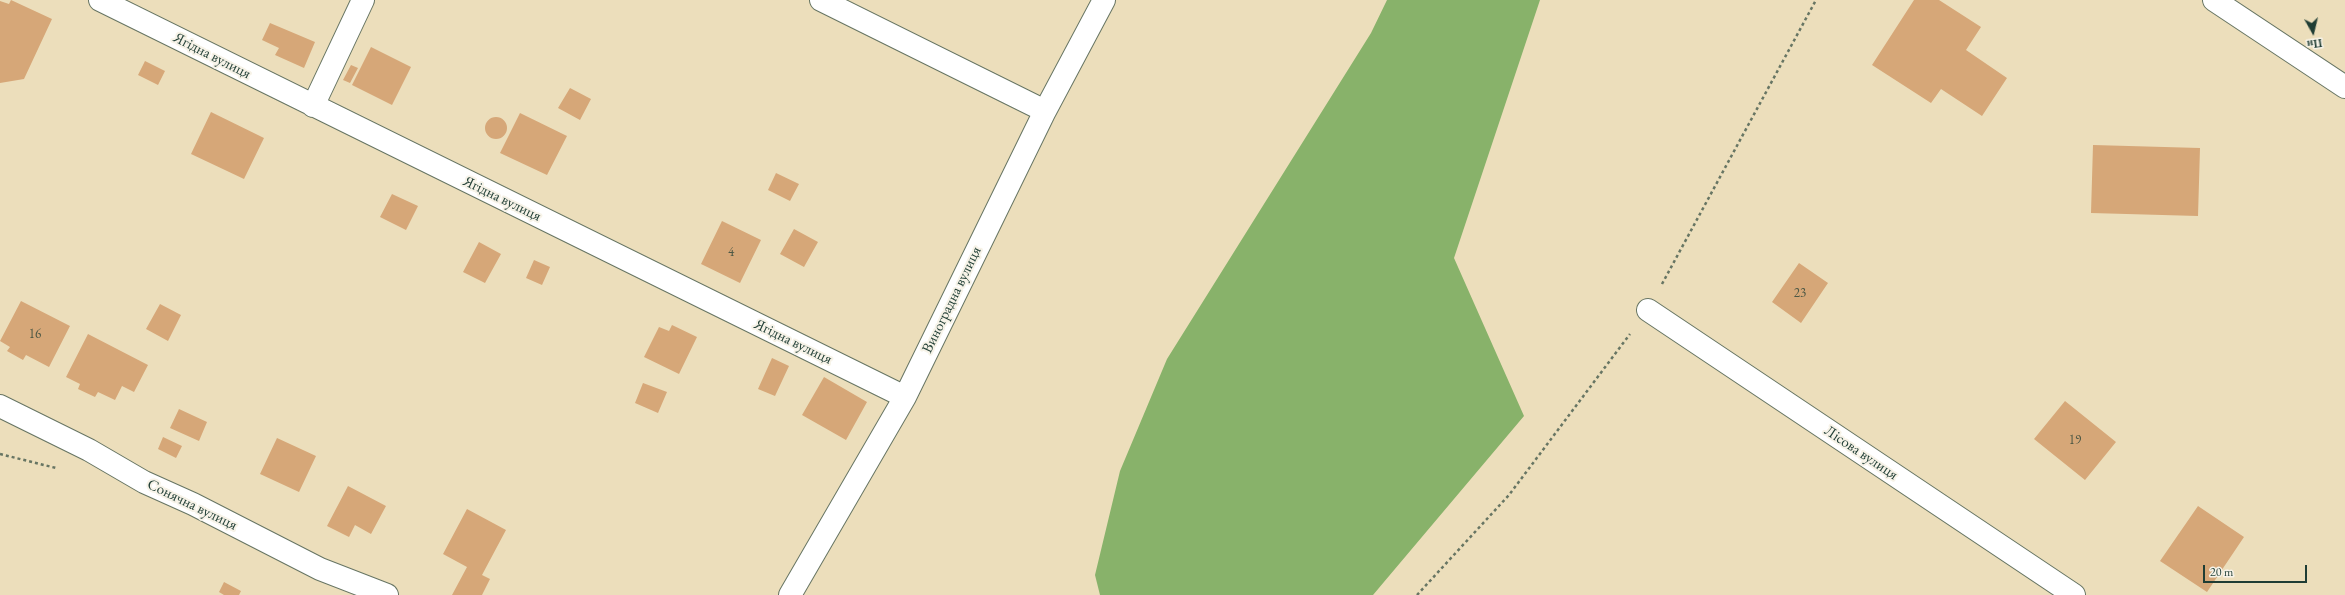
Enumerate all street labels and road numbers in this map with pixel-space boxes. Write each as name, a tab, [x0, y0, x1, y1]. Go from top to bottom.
street label: Ягідна вулиця	[170, 29, 254, 83]
street label: Ягідна вулиця	[460, 172, 544, 226]
street label: Виноградна вулиця	[918, 244, 986, 356]
street label: Ягідна вулиця	[751, 315, 835, 369]
street label: Лісова вулиця	[1821, 422, 1901, 484]
street label: Сонячна вулиця	[144, 475, 240, 535]

